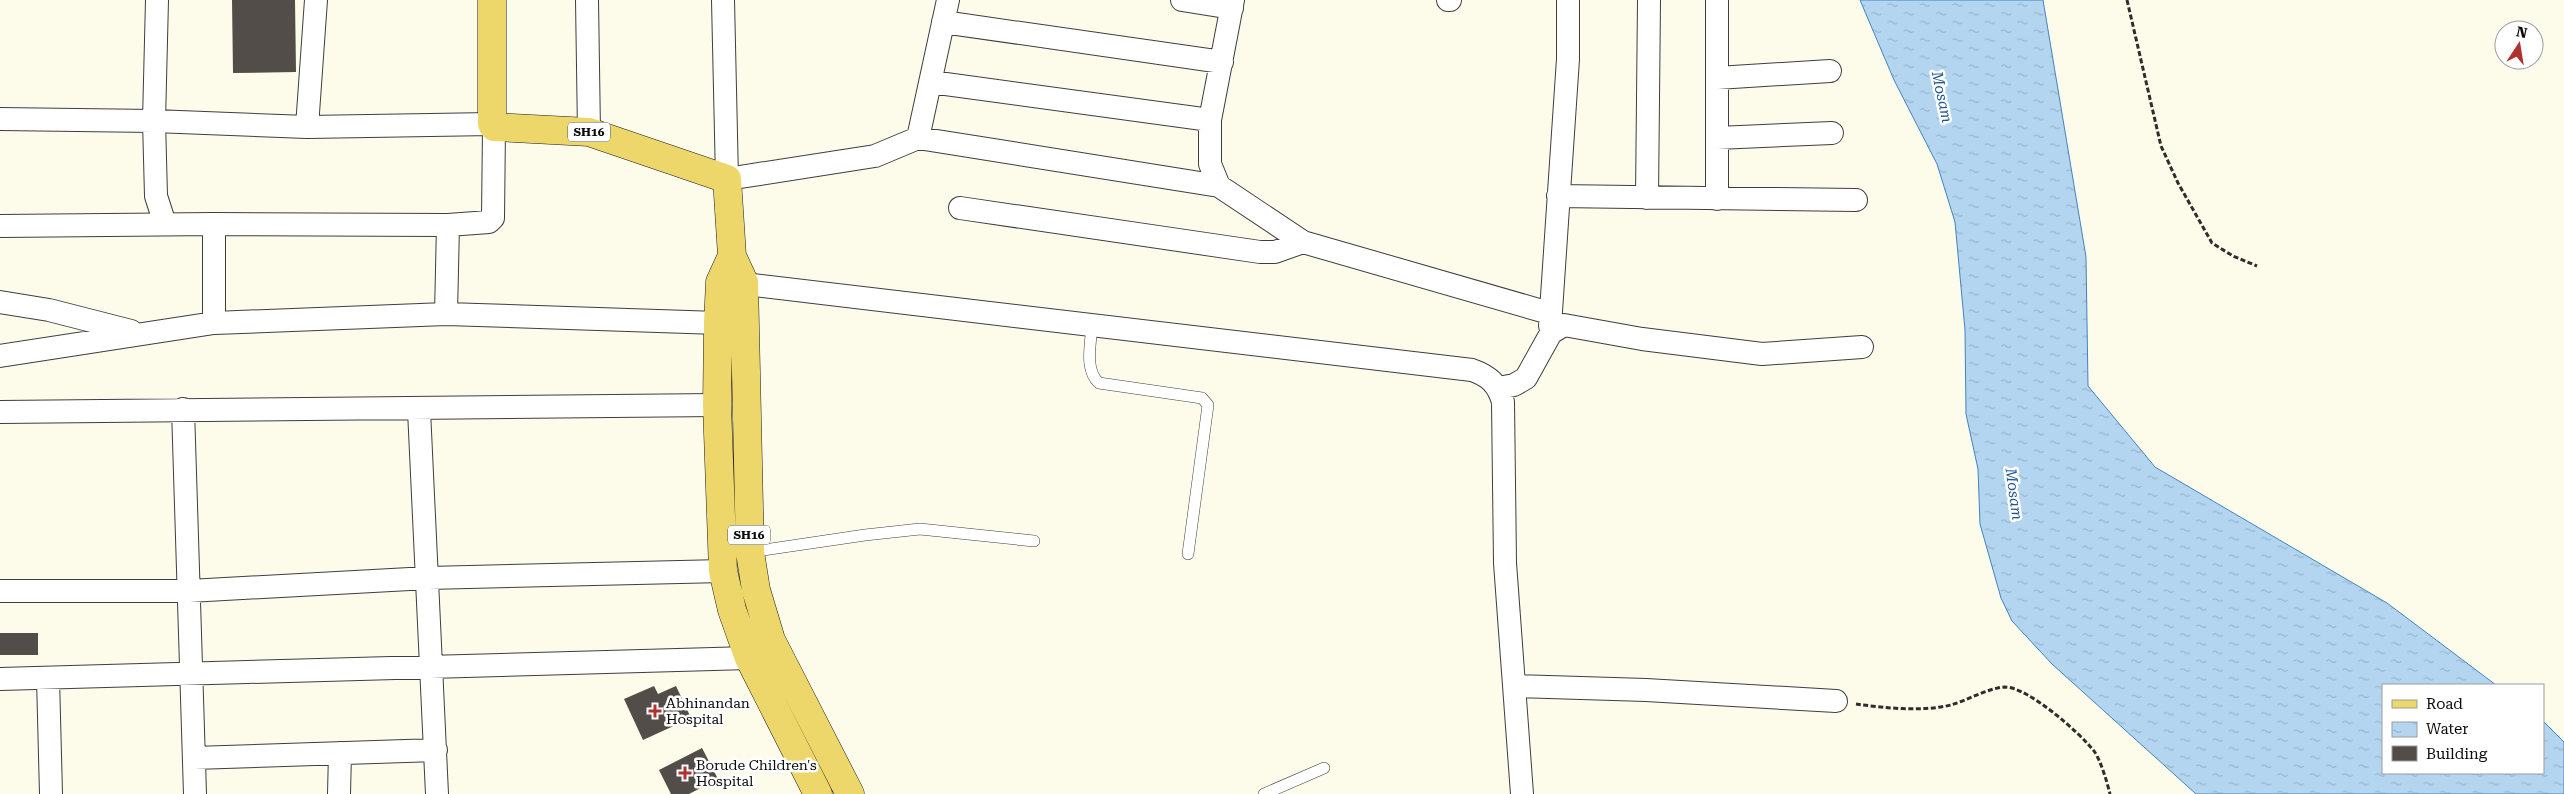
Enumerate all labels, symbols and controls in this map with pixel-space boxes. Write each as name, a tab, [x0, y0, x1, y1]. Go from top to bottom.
north arrow	[2494, 20, 2544, 70]
text: N	[2515, 23, 2529, 41]
water label: Mosam	[1928, 69, 1956, 124]
road number: SH16	[568, 122, 610, 142]
water label: Mosam	[2001, 466, 2027, 521]
road number: SH16	[728, 526, 770, 544]
legend	[2382, 684, 2544, 774]
place label: Abhinandan Hospital	[666, 695, 750, 727]
text: Road	[2426, 695, 2463, 713]
marker: Abhinandan Hospital	[648, 704, 662, 718]
text: Water	[2426, 720, 2468, 738]
text: Building	[2426, 745, 2488, 763]
place label: Borude Children's Hospital	[696, 757, 817, 789]
marker: Borude Children's Hospital	[678, 766, 692, 780]

